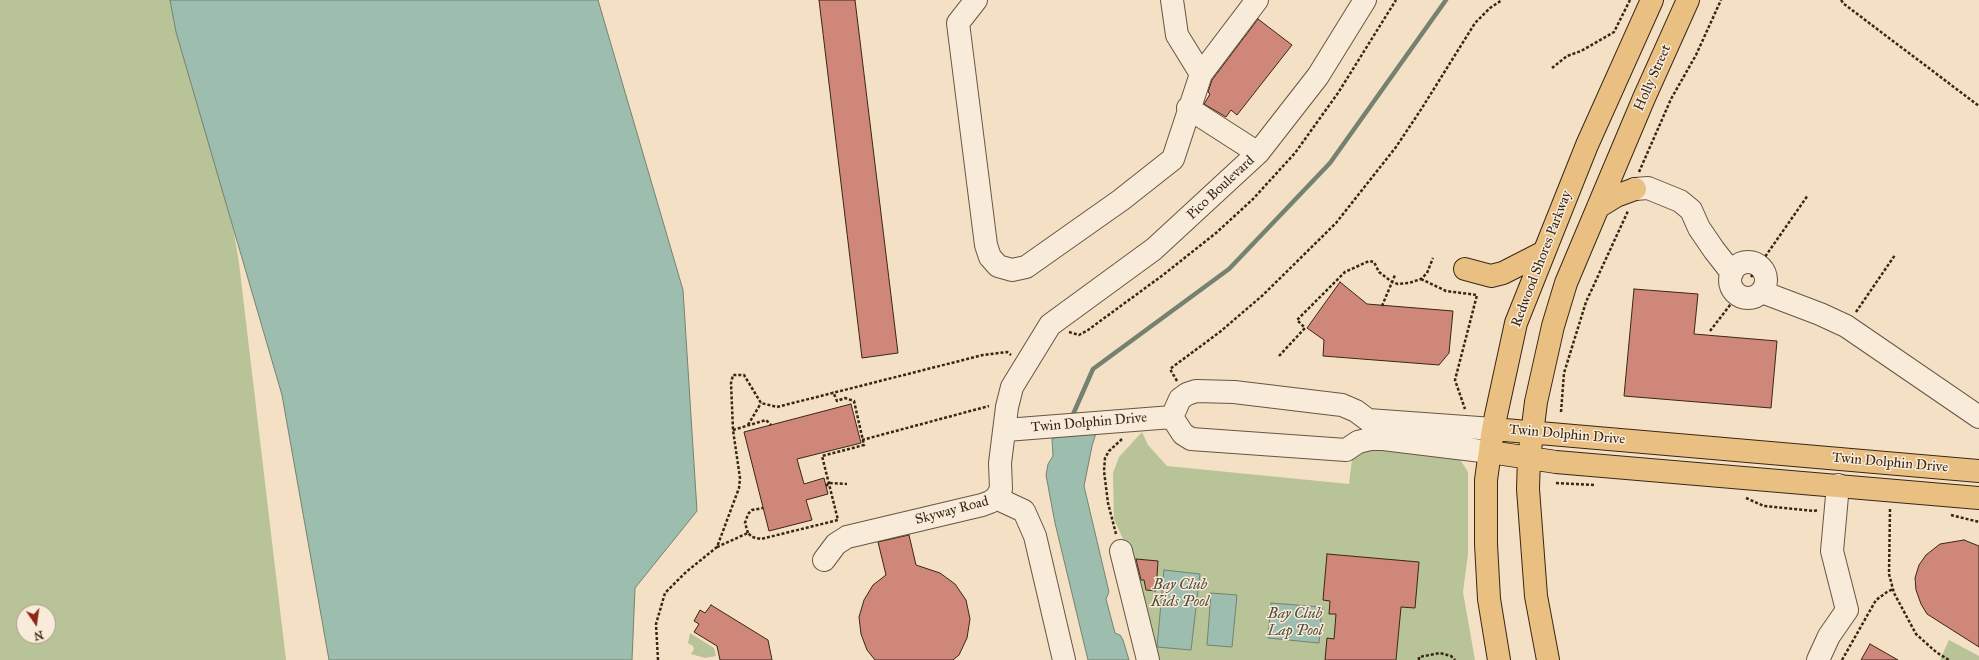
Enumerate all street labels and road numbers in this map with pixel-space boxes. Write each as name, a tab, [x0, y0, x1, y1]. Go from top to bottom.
street label: Holly Street	[1631, 42, 1675, 114]
street label: Pico Boulevard	[1184, 152, 1258, 224]
street label: Redwood Shores Parkway	[1508, 188, 1576, 330]
street label: Twin Dolphin Drive	[1030, 410, 1148, 436]
street label: Twin Dolphin Drive	[1508, 422, 1626, 448]
street label: Twin Dolphin Drive	[1831, 450, 1949, 476]
street label: Skyway Road	[913, 493, 991, 529]

